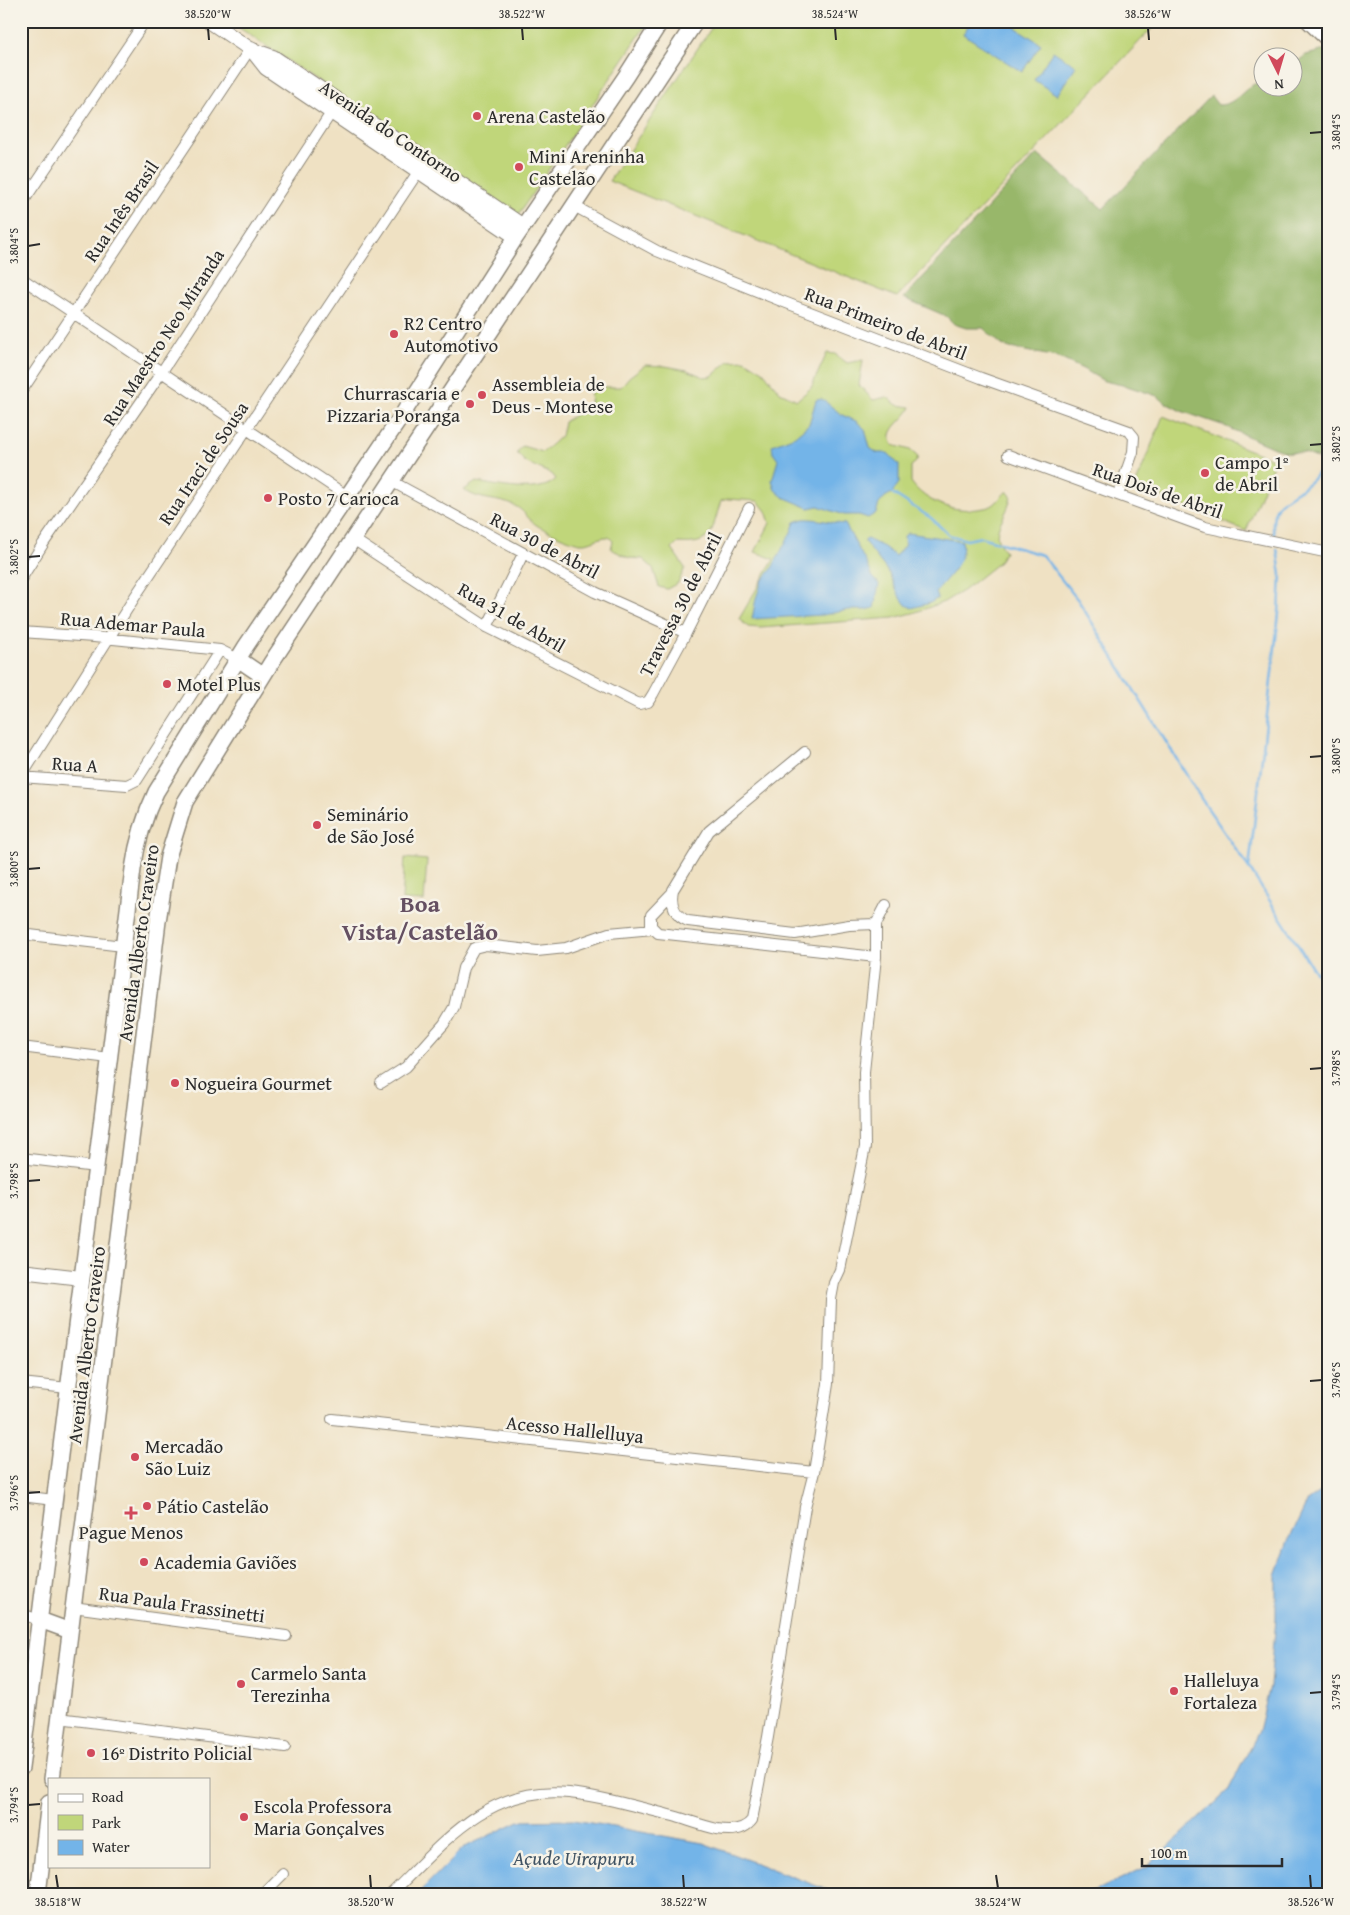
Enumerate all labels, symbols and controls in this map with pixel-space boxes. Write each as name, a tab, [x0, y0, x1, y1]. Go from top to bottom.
text: 38.520°W	[185, 5, 232, 22]
text: 38.522°W	[499, 5, 546, 22]
text: 38.524°W	[812, 5, 859, 22]
text: 38.526°W	[1125, 5, 1172, 22]
north arrow	[1252, 48, 1302, 98]
street label: Avenida do Contorno	[314, 73, 468, 189]
text: N	[1273, 75, 1285, 95]
place label: Arena Castelão	[487, 102, 605, 130]
marker: Arena Castelão	[471, 110, 483, 122]
text: 3.804°S	[1327, 114, 1344, 150]
place label: Mini Areninha Castelão	[529, 142, 644, 192]
street label: Rua Inês Brasil	[77, 155, 165, 267]
marker: Mini Areninha Castelão	[513, 161, 525, 173]
text: 3.804°S	[5, 228, 22, 264]
street label: Rua Maestro Neo Miranda	[95, 243, 231, 431]
street label: Rua Primeiro de Abril	[801, 279, 971, 367]
place label: R2 Centro Automotivo	[404, 309, 498, 359]
marker: R2 Centro Automotivo	[388, 328, 400, 340]
place label: Assembleia de Deus - Montese	[492, 370, 613, 420]
place label: Churrascaria e Pizzaria Poranga	[327, 379, 460, 429]
marker: Assembleia de Deus - Montese	[476, 389, 488, 401]
street label: Rua Iraci de Sousa	[151, 396, 255, 530]
marker: Churrascaria e Pizzaria Poranga	[464, 398, 476, 410]
text: 3.802°S	[1327, 426, 1344, 462]
place label: Campo 1º de Abril	[1215, 448, 1288, 498]
street label: Rua Dois de Abril	[1089, 455, 1227, 525]
marker: Campo 1º de Abril	[1199, 467, 1211, 479]
place label: Posto 7 Carioca	[278, 484, 399, 512]
marker: Posto 7 Carioca	[262, 492, 274, 504]
street label: Rua 30 de Abril	[485, 504, 605, 586]
street label: Travessa 30 de Abril	[631, 527, 729, 681]
text: 3.802°S	[5, 539, 22, 575]
street label: Rua 31 de Abril	[453, 575, 571, 659]
street label: Rua Ademar Paula	[59, 604, 207, 644]
place label: Motel Plus	[177, 670, 261, 698]
marker: Motel Plus	[161, 678, 173, 690]
text: 3.800°S	[1327, 738, 1344, 774]
street label: Rua A	[51, 748, 99, 780]
place label: Seminário de São José	[327, 800, 415, 850]
marker: Seminário de São José	[311, 819, 323, 831]
street label: Avenida Alberto Craveiro	[110, 843, 166, 1043]
text: 3.800°S	[5, 851, 22, 887]
district label: Boa Vista/Castelão	[342, 886, 498, 949]
text: 3.798°S	[1327, 1050, 1344, 1086]
place label: Nogueira Gourmet	[185, 1069, 332, 1097]
marker: Nogueira Gourmet	[169, 1077, 181, 1089]
text: 3.798°S	[5, 1163, 22, 1199]
street label: Avenida Alberto Craveiro	[60, 1245, 112, 1445]
text: 3.796°S	[1327, 1362, 1344, 1398]
street label: Acesso Hallelluya	[505, 1408, 645, 1450]
place label: Mercadão São Luiz	[145, 1432, 223, 1482]
marker: Mercadão São Luiz	[129, 1451, 141, 1463]
text: 3.796°S	[5, 1475, 22, 1511]
place label: Pátio Castelão	[157, 1492, 269, 1520]
marker: Pátio Castelão	[141, 1500, 153, 1512]
marker: Pague Menos	[125, 1507, 137, 1519]
place label: Pague Menos	[79, 1518, 183, 1546]
place label: Academia Gaviões	[154, 1548, 297, 1576]
marker: Academia Gaviões	[138, 1556, 150, 1568]
street label: Rua Paula Frassinetti	[97, 1579, 267, 1629]
place label: Carmelo Santa Terezinha	[251, 1659, 366, 1709]
place label: Halleluya Fortaleza	[1184, 1666, 1259, 1716]
text: 3.794°S	[1327, 1674, 1344, 1710]
marker: Carmelo Santa Terezinha	[235, 1678, 247, 1690]
marker: Halleluya Fortaleza	[1168, 1685, 1180, 1697]
place label: 16º Distrito Policial	[101, 1739, 252, 1767]
marker: 16º Distrito Policial	[85, 1747, 97, 1759]
legend	[48, 1778, 210, 1868]
text: Road	[92, 1786, 123, 1807]
text: 3.794°S	[5, 1787, 22, 1823]
place label: Escola Professora Maria Gonçalves	[254, 1792, 392, 1842]
marker: Escola Professora Maria Gonçalves	[238, 1811, 250, 1823]
text: Park	[92, 1812, 121, 1833]
scale bar	[1142, 1835, 1282, 1867]
text: Water	[92, 1836, 130, 1857]
text: 100 m	[1150, 1842, 1188, 1863]
water label: Açude Uirapuru	[512, 1843, 635, 1872]
text: 38.518°W	[35, 1893, 82, 1910]
text: 38.520°W	[348, 1893, 395, 1910]
text: 38.522°W	[661, 1893, 708, 1910]
text: 38.524°W	[975, 1893, 1022, 1910]
text: 38.526°W	[1288, 1893, 1335, 1910]

